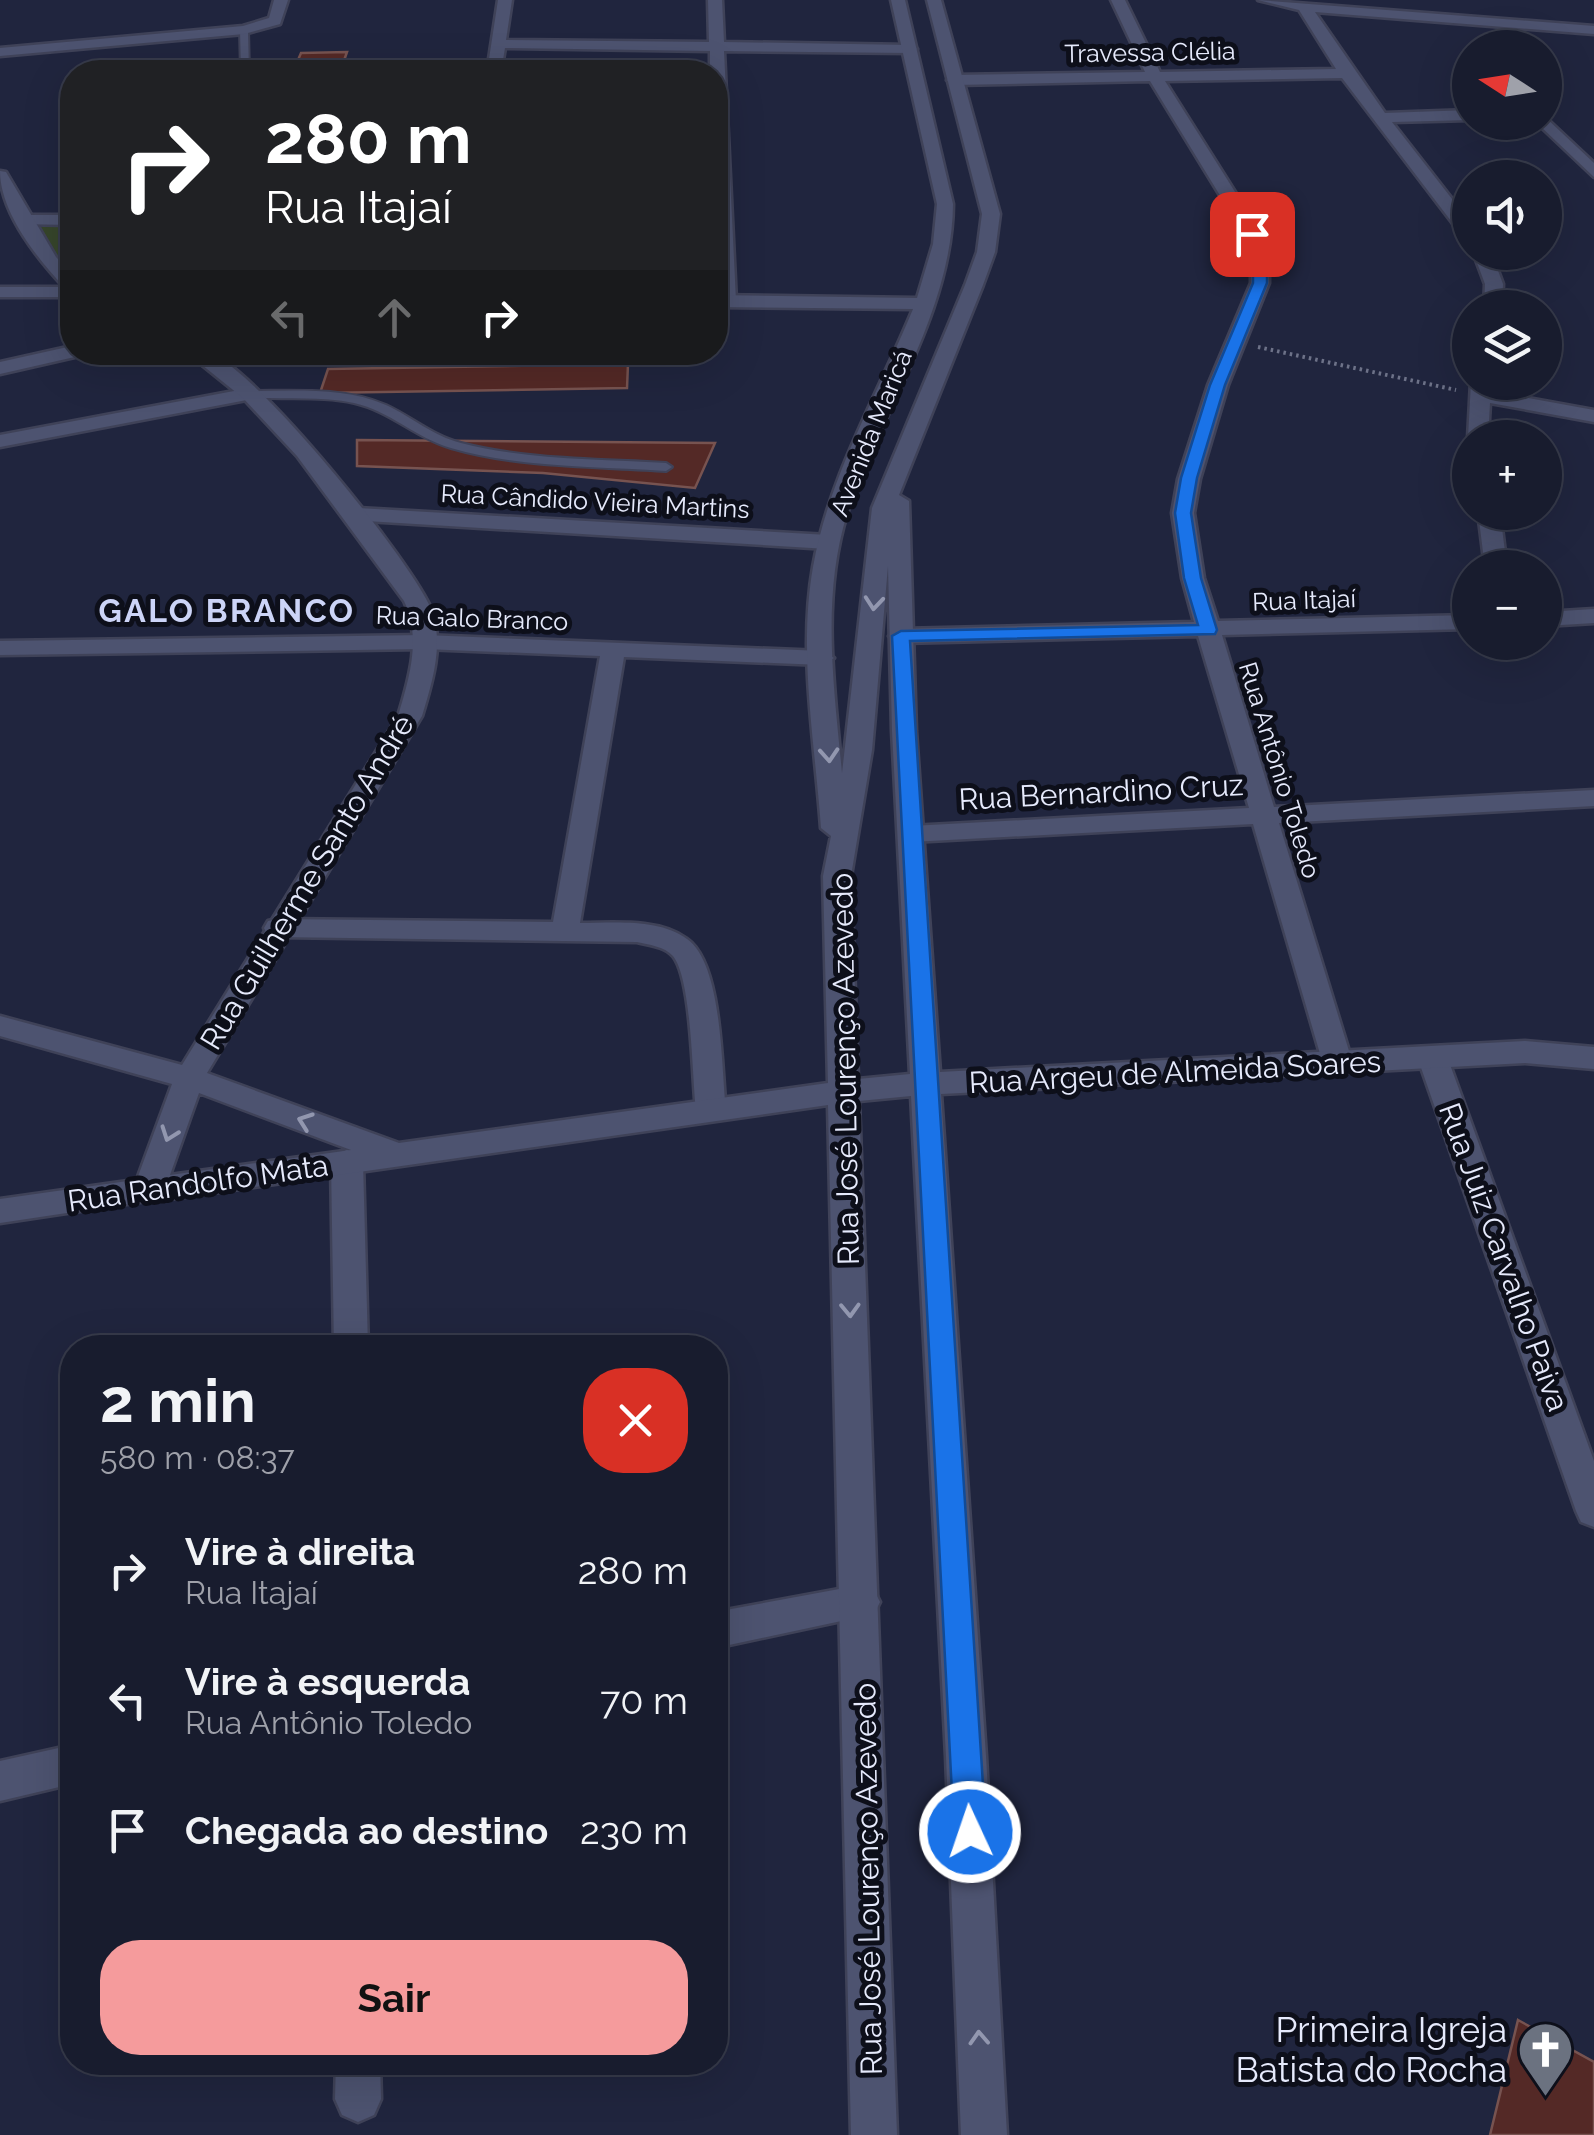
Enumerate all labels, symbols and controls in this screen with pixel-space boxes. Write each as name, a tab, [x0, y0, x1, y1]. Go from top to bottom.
north arrow	[1452, 30, 1562, 140]
map controls	[1452, 30, 1562, 660]
street label: Travessa Clélia	[1064, 36, 1236, 68]
text: 280 m	[265, 97, 472, 179]
icon: right	[100, 100, 230, 230]
button: sound	[1452, 160, 1562, 270]
text: Rua Itajaí	[265, 181, 452, 234]
pin	[1210, 192, 1295, 277]
icon: arrive	[1225, 207, 1280, 262]
icon: left	[262, 290, 317, 345]
icon: ahead	[367, 290, 422, 345]
icon: right	[472, 290, 527, 345]
button: layers	[1452, 290, 1562, 400]
street label: Avenida Maricá	[824, 346, 918, 520]
button: +	[1452, 420, 1562, 530]
street label: Rua Cândido Vieira Martins	[440, 478, 750, 524]
button: −	[1452, 550, 1562, 660]
street label: Rua Itajaí	[1252, 583, 1357, 617]
district label: GALO BRANCO	[98, 592, 356, 629]
one-way arrow	[864, 595, 886, 611]
street label: Rua Galo Branco	[375, 600, 569, 636]
street label: Rua Antônio Toledo	[1233, 658, 1327, 882]
street label: Rua Guilherme Santo André	[193, 708, 421, 1056]
one-way arrow	[818, 747, 839, 763]
street label: Rua Bernardino Cruz	[958, 767, 1244, 817]
street label: Rua José Lourenço Azevedo	[824, 872, 866, 1266]
street label: Rua Argeu de Almeida Soares	[968, 1044, 1382, 1100]
street label: Rua Juiz Carvalho Paiva	[1432, 1098, 1576, 1416]
one-way arrow	[297, 1112, 314, 1133]
one-way arrow	[160, 1124, 181, 1141]
street label: Rua Randolfo Mata	[65, 1147, 331, 1219]
one-way arrow	[840, 1302, 861, 1318]
text: 2 min	[100, 1366, 256, 1436]
button: close	[583, 1368, 688, 1473]
text: 580 m · 08:37	[100, 1439, 295, 1476]
text: Vire à direita	[185, 1529, 415, 1574]
icon: right	[100, 1543, 155, 1598]
text: 280 m	[578, 1548, 688, 1593]
text: Rua Itajaí	[185, 1574, 318, 1611]
text: Vire à esquerda	[185, 1659, 470, 1704]
icon: left	[100, 1673, 155, 1728]
text: 70 m	[600, 1678, 688, 1723]
street label: Rua José Lourenço Azevedo	[847, 1682, 889, 2076]
text: Rua Antônio Toledo	[185, 1704, 472, 1741]
position arrow	[918, 1780, 1022, 1884]
icon: arrive	[100, 1803, 155, 1858]
text: Chegada ao destino	[185, 1808, 548, 1853]
text: 230 m	[580, 1808, 688, 1853]
button: Sair	[100, 1940, 688, 2055]
place label: Primeira Igreja Batista do Rocha	[1235, 2009, 1507, 2090]
church icon: Primeira Igreja Batista do Rocha	[1516, 2019, 1576, 2098]
one-way arrow	[969, 2029, 990, 2045]

